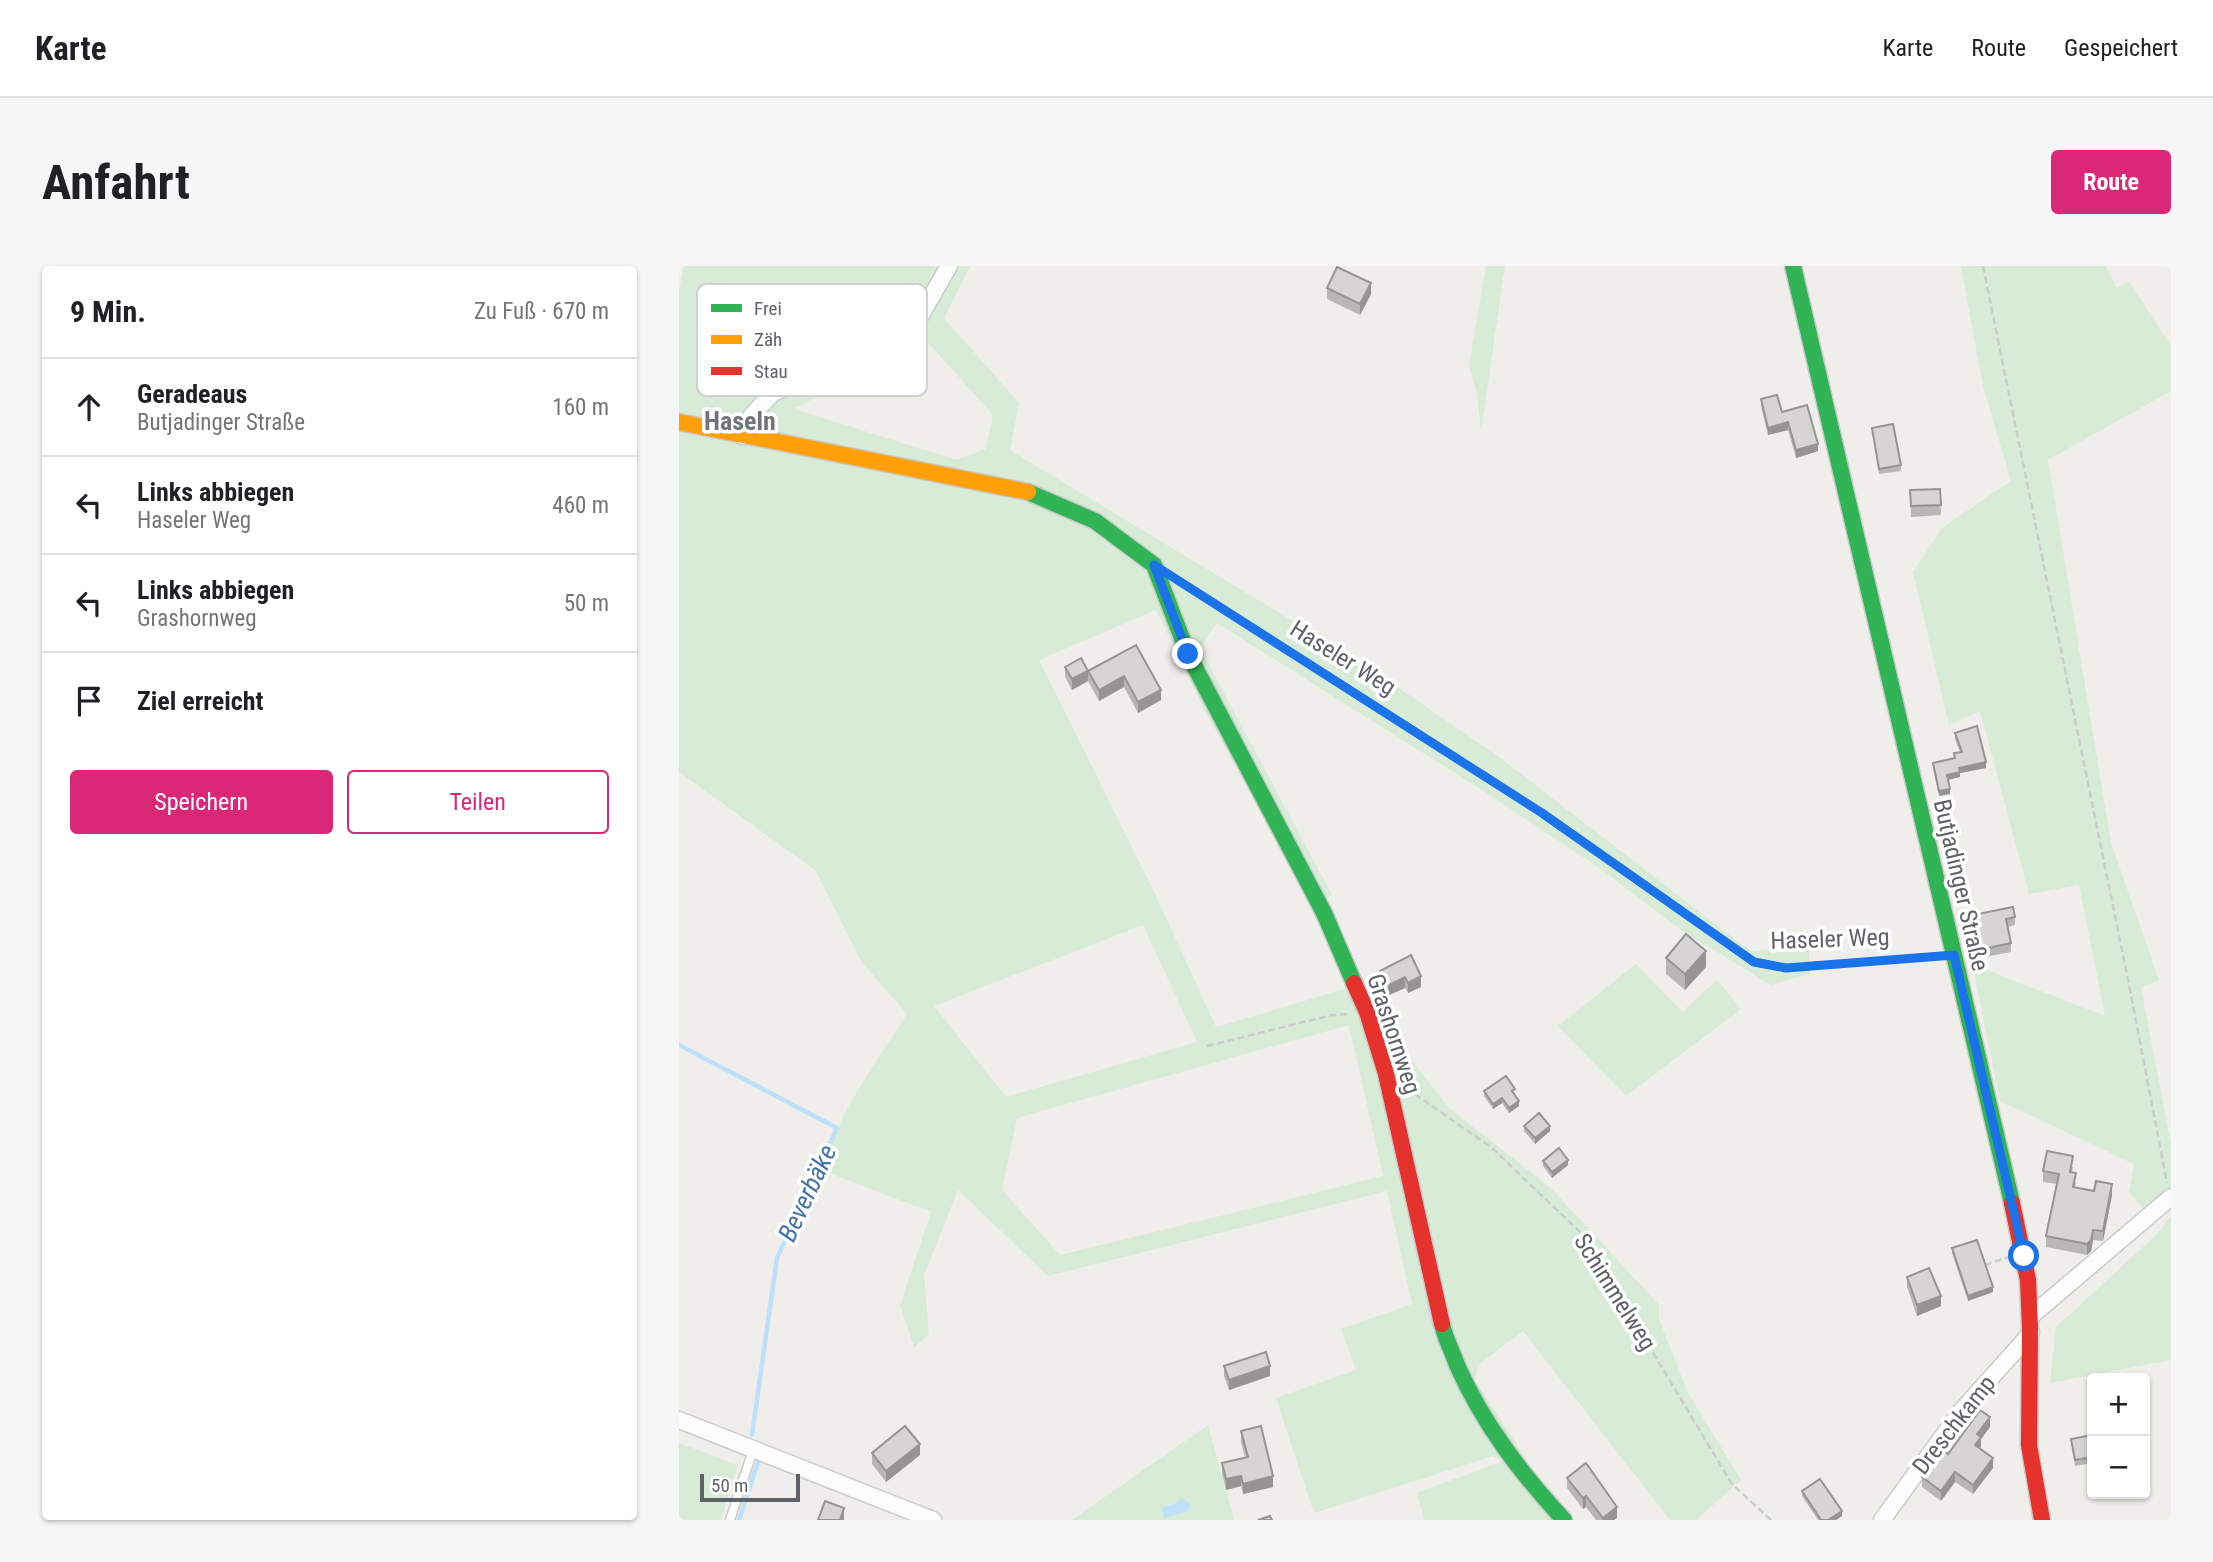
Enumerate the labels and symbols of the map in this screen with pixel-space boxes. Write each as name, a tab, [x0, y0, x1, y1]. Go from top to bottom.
legend	[697, 284, 927, 396]
text: Frei	[754, 297, 782, 320]
text: Zäh	[754, 328, 782, 351]
text: Stau	[754, 360, 788, 383]
district label: Haseln	[704, 406, 776, 436]
street label: Haseler Weg	[1285, 615, 1401, 701]
route end	[1172, 638, 1203, 669]
street label: Butjadinger Straße	[1928, 796, 1994, 974]
street label: Haseler Weg	[1770, 923, 1890, 955]
street label: Grashornweg	[1361, 970, 1427, 1098]
water label: Beverbäke	[772, 1140, 842, 1246]
street label: Schimmelweg	[1568, 1229, 1662, 1355]
route start	[2008, 1240, 2039, 1271]
street label: Dreschkamp	[1907, 1370, 2001, 1480]
scale bar	[700, 1471, 800, 1503]

